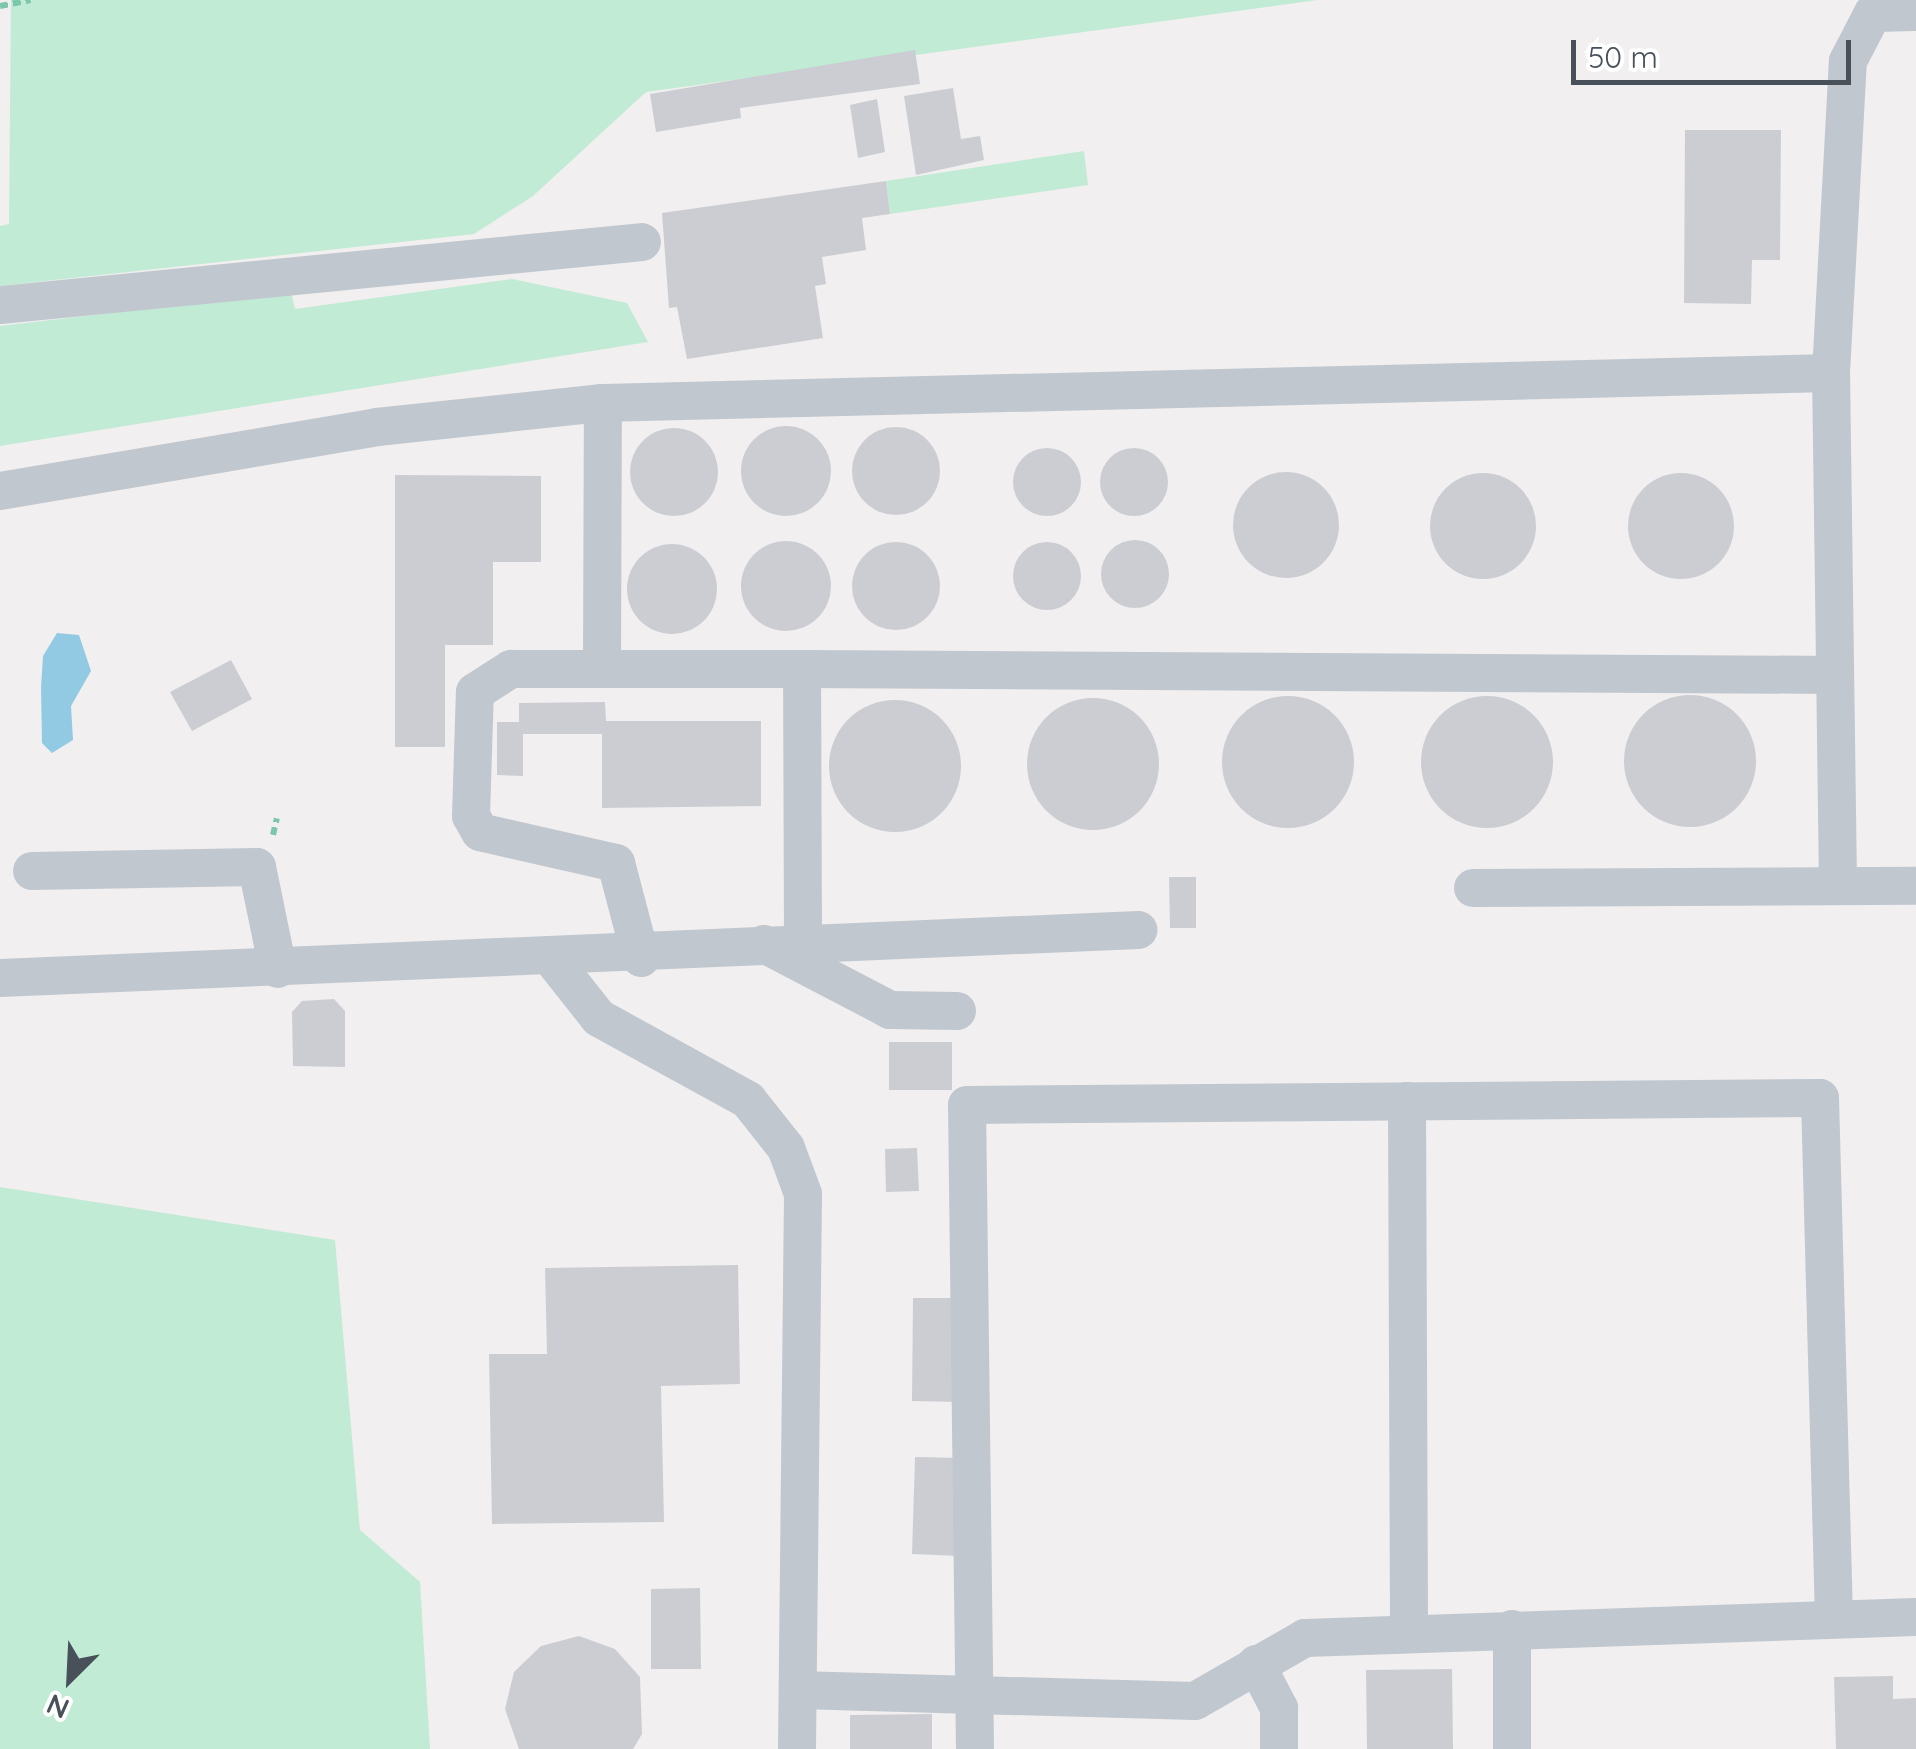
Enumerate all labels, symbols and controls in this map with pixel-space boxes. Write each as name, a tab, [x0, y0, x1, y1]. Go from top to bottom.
scale bar	[1576, 20, 1856, 82]
text: 50 m	[1588, 38, 1658, 76]
north arrow	[20, 1629, 120, 1729]
text: N	[41, 1687, 74, 1727]

